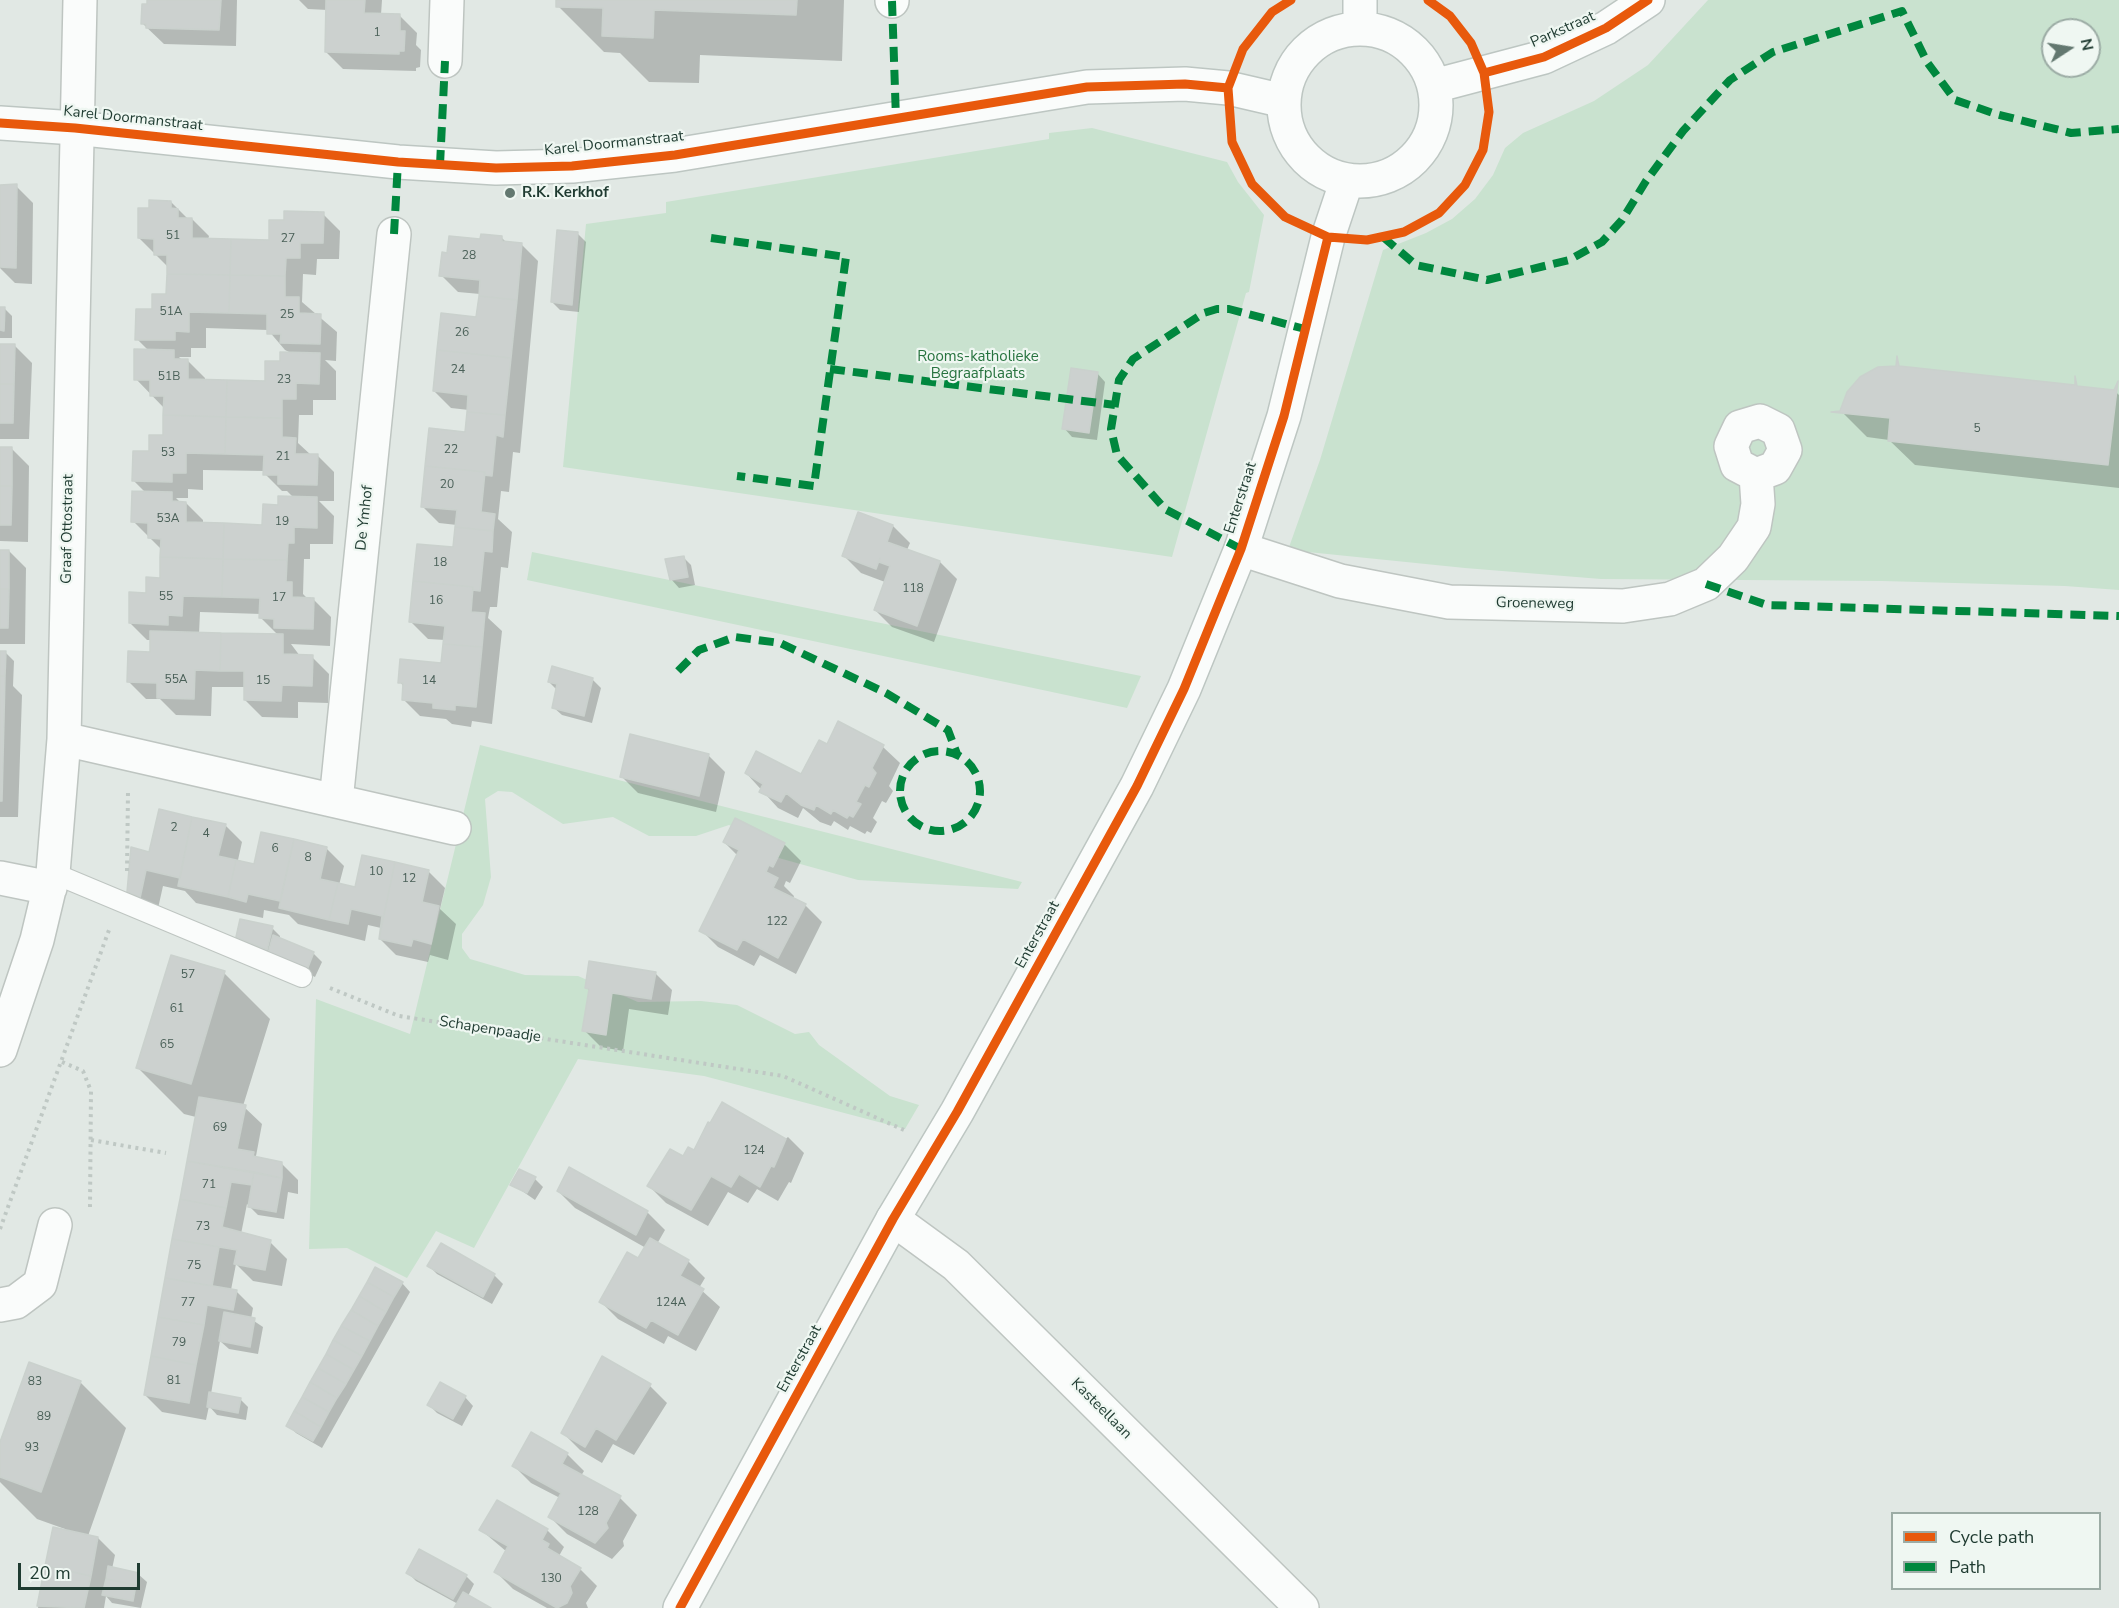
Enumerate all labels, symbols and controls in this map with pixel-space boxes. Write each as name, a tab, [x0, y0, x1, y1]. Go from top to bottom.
street label: Parkstraat	[1528, 8, 1598, 52]
north arrow	[2041, 18, 2101, 78]
house number: 1	[373, 26, 381, 40]
text: N	[2075, 37, 2099, 53]
street label: Karel Doormanstraat	[62, 103, 204, 135]
street label: Karel Doormanstraat	[543, 128, 685, 160]
place label: R.K. Kerkhof	[522, 184, 609, 202]
marker: R.K. Kerkhof	[503, 186, 517, 200]
house number: 51	[166, 229, 180, 243]
house number: 27	[281, 232, 295, 246]
house number: 28	[462, 249, 476, 263]
house number: 51A	[159, 305, 183, 319]
house number: 25	[280, 308, 294, 322]
house number: 26	[455, 326, 469, 340]
park label: Rooms-katholieke Begraafplaats	[917, 348, 1039, 383]
house number: 24	[451, 363, 465, 377]
house number: 51B	[158, 370, 180, 384]
house number: 23	[277, 373, 291, 387]
house number: 5	[1973, 422, 1981, 436]
house number: 22	[444, 443, 458, 457]
house number: 53	[161, 446, 175, 460]
house number: 21	[276, 450, 290, 464]
street label: Enterstraat	[1221, 460, 1261, 536]
street label: Graaf Ottostraat	[58, 474, 78, 584]
house number: 20	[440, 478, 454, 492]
street label: De Ymhof	[353, 485, 377, 551]
house number: 53A	[156, 512, 180, 526]
house number: 19	[275, 515, 289, 529]
house number: 18	[433, 556, 447, 570]
house number: 118	[902, 582, 924, 596]
house number: 55	[159, 590, 173, 604]
house number: 17	[272, 591, 286, 605]
house number: 16	[429, 594, 443, 608]
street label: Groeneweg	[1496, 594, 1574, 614]
house number: 55A	[164, 673, 188, 687]
house number: 15	[256, 674, 270, 688]
house number: 14	[422, 674, 436, 688]
house number: 2	[170, 821, 178, 835]
house number: 4	[202, 827, 210, 841]
house number: 6	[271, 842, 279, 856]
house number: 8	[304, 851, 312, 865]
house number: 10	[369, 865, 383, 879]
house number: 12	[402, 872, 416, 886]
street label: Enterstraat	[1012, 898, 1064, 972]
house number: 122	[766, 915, 788, 929]
house number: 57	[181, 968, 195, 982]
house number: 61	[170, 1002, 184, 1016]
street label: Schapenpaadje	[438, 1013, 542, 1047]
house number: 65	[160, 1038, 174, 1052]
house number: 69	[213, 1121, 227, 1135]
house number: 124	[743, 1144, 765, 1158]
house number: 71	[202, 1178, 216, 1192]
house number: 73	[196, 1220, 210, 1234]
house number: 75	[187, 1259, 201, 1273]
house number: 77	[181, 1296, 195, 1310]
house number: 124A	[656, 1296, 686, 1310]
street label: Enterstraat	[774, 1322, 826, 1396]
house number: 79	[172, 1336, 186, 1350]
house number: 81	[167, 1374, 181, 1388]
house number: 83	[28, 1375, 42, 1389]
street label: Kasteellaan	[1067, 1375, 1135, 1443]
house number: 89	[37, 1410, 51, 1424]
house number: 93	[25, 1441, 39, 1455]
house number: 128	[577, 1505, 599, 1519]
legend	[1891, 1512, 2101, 1590]
text: Cycle path	[1949, 1525, 2034, 1549]
scale bar	[21, 1551, 142, 1589]
text: Path	[1949, 1555, 1986, 1579]
text: 20 m	[29, 1561, 71, 1585]
house number: 130	[540, 1572, 562, 1586]

